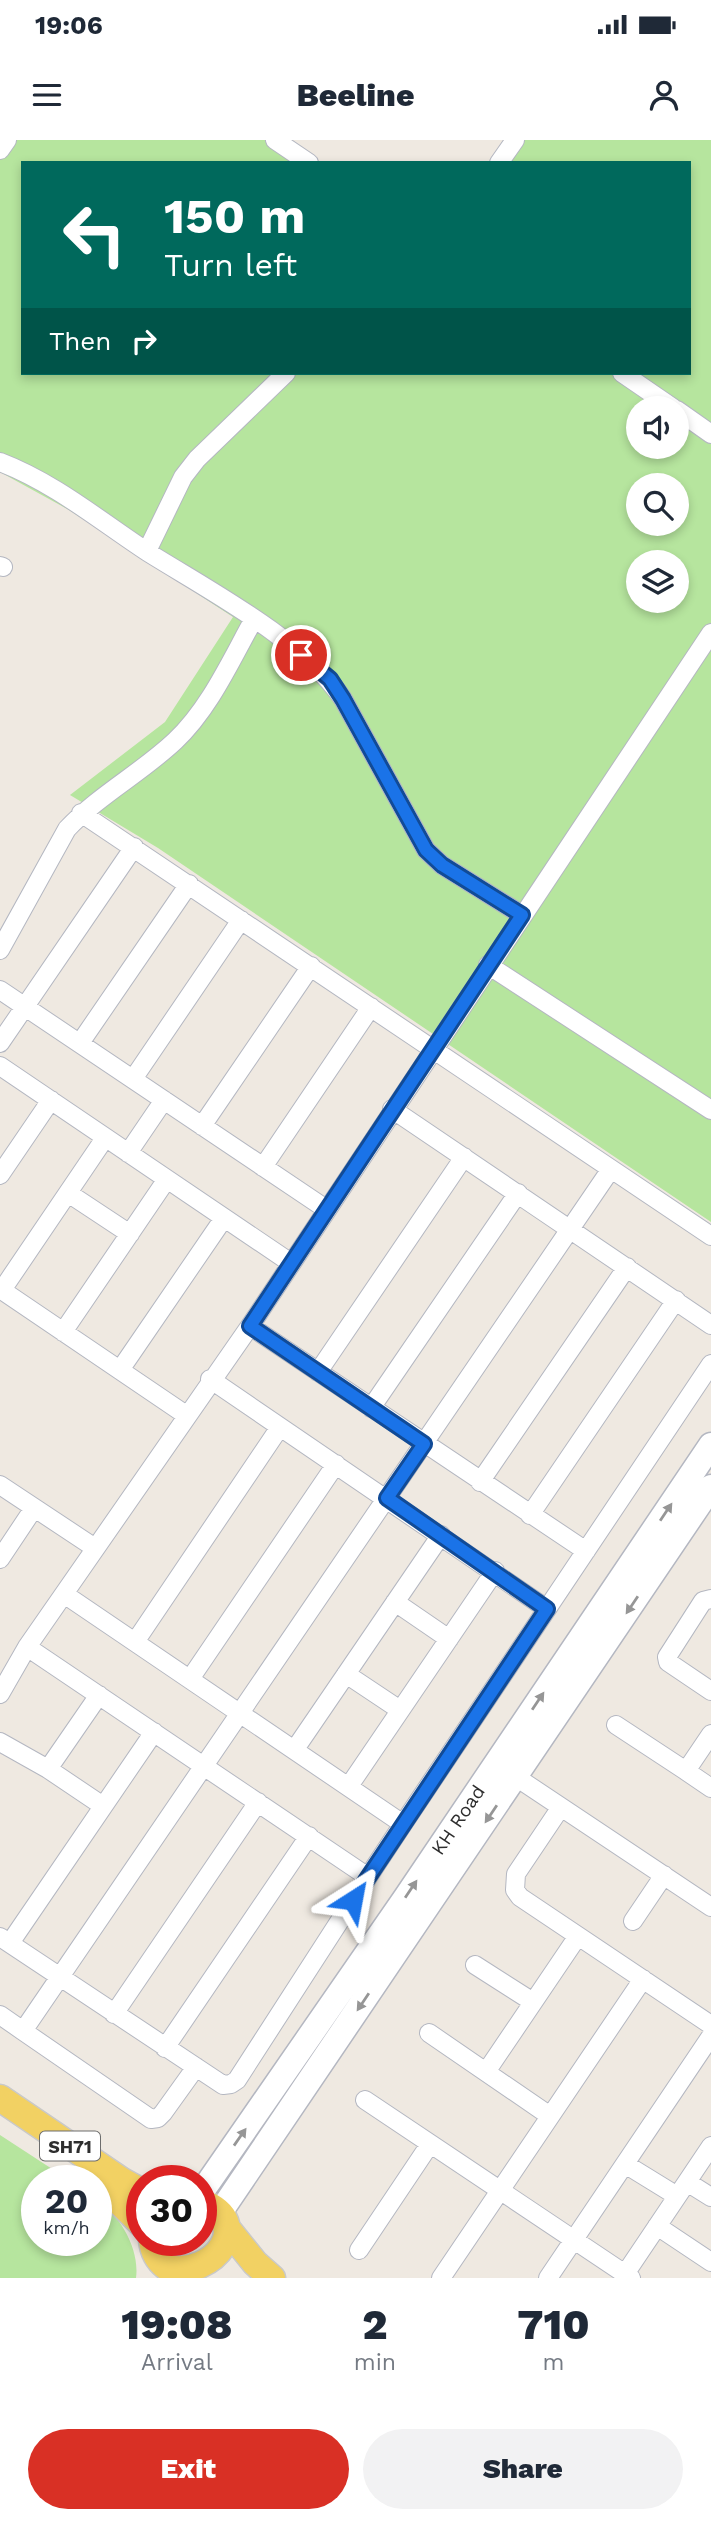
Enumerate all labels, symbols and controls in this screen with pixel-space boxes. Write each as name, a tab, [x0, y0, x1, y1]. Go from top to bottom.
text: 19:06	[35, 10, 103, 40]
icon: menu	[28, 76, 66, 114]
text: Beeline	[296, 76, 415, 114]
icon: person	[645, 76, 683, 114]
text: 150 m	[164, 187, 305, 245]
icon: left	[49, 189, 140, 280]
text: Turn left	[164, 246, 297, 284]
icon: right	[125, 322, 163, 360]
text: Then	[49, 326, 111, 356]
map controls	[626, 396, 689, 613]
button: sound	[626, 396, 689, 459]
button: search	[626, 473, 689, 536]
button: layers	[626, 550, 689, 613]
pin	[271, 625, 331, 685]
icon: arrive	[282, 636, 320, 674]
one-way arrow	[659, 1503, 673, 1521]
one-way arrow	[625, 1596, 639, 1614]
one-way arrow	[532, 1691, 545, 1711]
street label: KH Road	[426, 1781, 490, 1859]
one-way arrow	[484, 1805, 498, 1823]
position arrow	[316, 1863, 390, 1937]
one-way arrow	[404, 1880, 418, 1898]
one-way arrow	[356, 1993, 370, 2011]
one-way arrow	[233, 2128, 247, 2146]
road number: SH71	[40, 2132, 100, 2160]
speed limit sign: 30	[126, 2165, 217, 2256]
text: 20	[45, 2180, 88, 2222]
text: km/h	[43, 2217, 90, 2238]
text: 19:08	[121, 2300, 233, 2349]
text: 2	[362, 2300, 388, 2349]
text: 710	[517, 2300, 590, 2349]
text: Arrival	[141, 2349, 213, 2376]
text: min	[354, 2349, 396, 2376]
text: m	[543, 2349, 564, 2376]
button: Exit	[28, 2429, 349, 2509]
button: Share	[363, 2429, 683, 2509]

